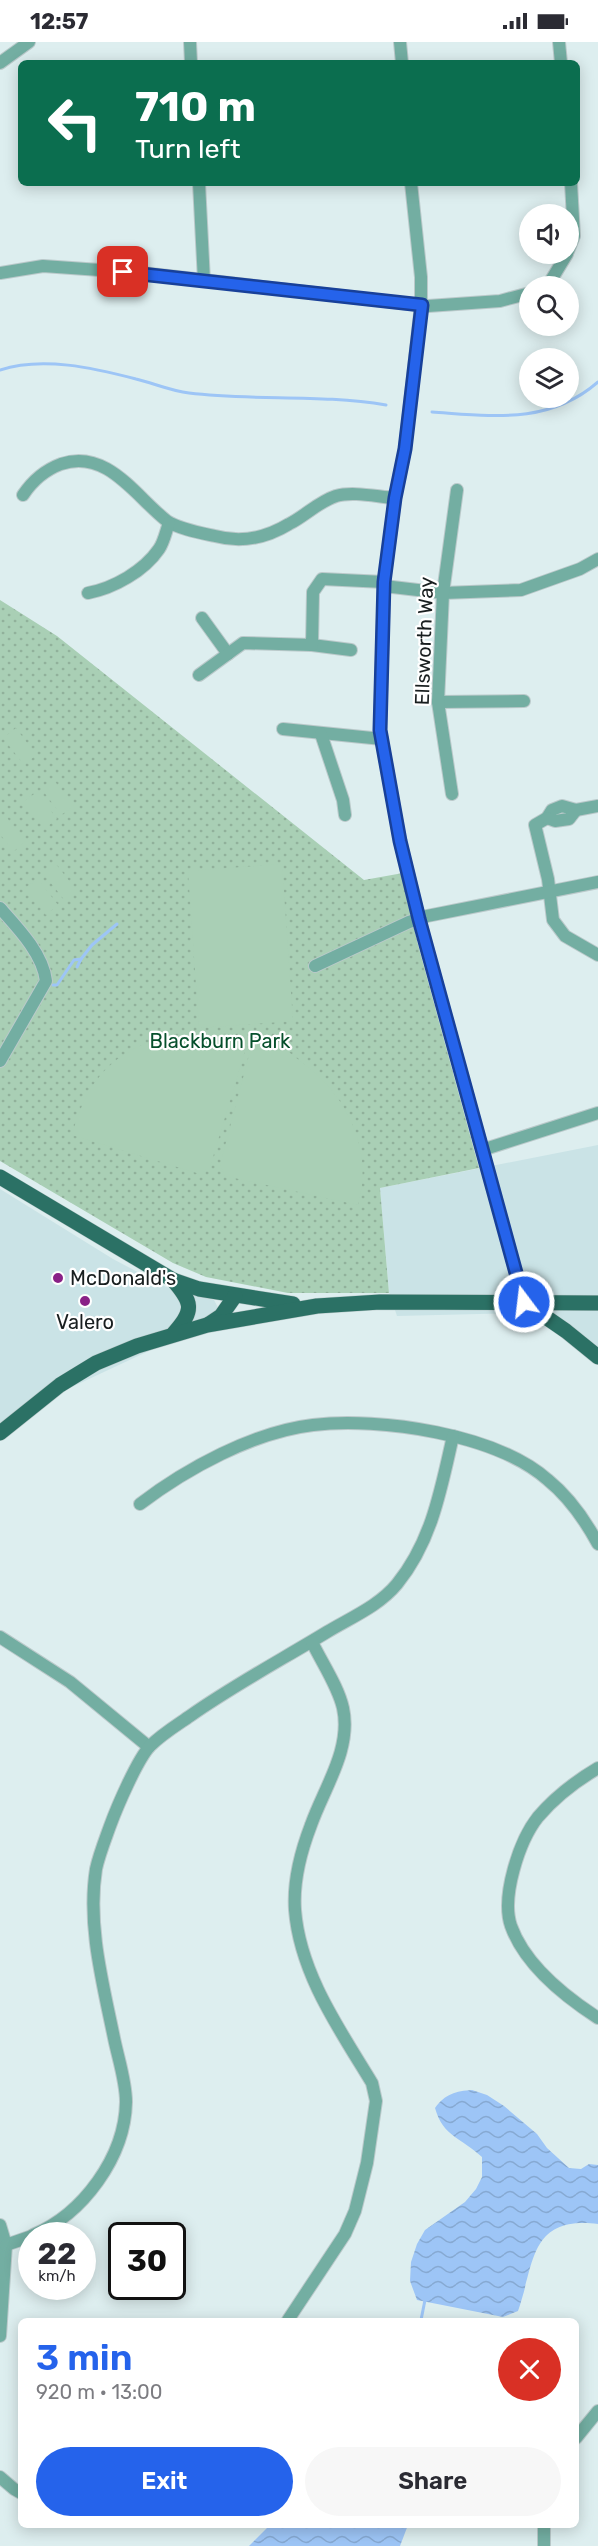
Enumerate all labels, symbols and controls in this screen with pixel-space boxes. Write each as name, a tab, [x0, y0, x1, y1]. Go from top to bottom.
text: 12:57	[30, 8, 88, 35]
text: 710 m	[135, 82, 256, 132]
icon: left	[36, 84, 114, 162]
text: Turn left	[135, 133, 240, 165]
map controls	[519, 204, 579, 408]
button: sound	[519, 204, 579, 264]
pin	[97, 246, 148, 297]
icon: arrive	[106, 255, 139, 288]
button: search	[519, 276, 579, 336]
button: layers	[519, 348, 579, 408]
street label: Ellsworth Way	[410, 576, 438, 706]
park label: Blackburn Park	[150, 1029, 291, 1053]
place label: McDonald's	[70, 1266, 176, 1290]
position arrow	[492, 1270, 556, 1334]
marker: McDonald's	[51, 1271, 65, 1285]
marker: Valero	[78, 1294, 92, 1308]
place label: Valero	[56, 1310, 114, 1334]
speed limit sign: 30	[108, 2222, 186, 2300]
text: 22	[38, 2236, 77, 2272]
text: km/h	[38, 2267, 76, 2285]
text: 3 min	[36, 2336, 133, 2379]
button: close	[498, 2338, 561, 2401]
text: 920 m · 13:00	[36, 2380, 162, 2404]
button: Exit	[36, 2447, 293, 2516]
button: Share	[305, 2447, 561, 2516]

